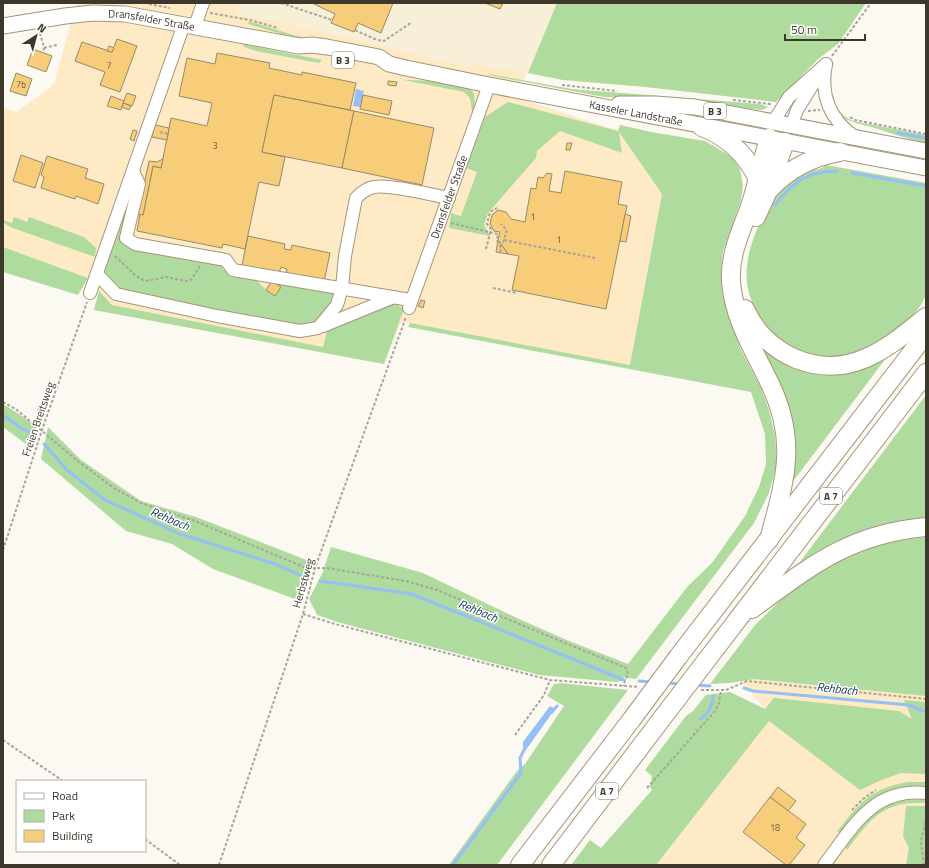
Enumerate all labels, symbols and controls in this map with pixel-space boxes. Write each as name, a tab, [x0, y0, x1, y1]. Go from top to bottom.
street label: Dransfelder Straße	[108, 5, 197, 35]
north arrow	[16, 16, 56, 56]
scale bar	[785, 16, 865, 42]
text: N	[34, 19, 50, 37]
text: 50 m	[791, 20, 817, 39]
road number: B 3	[332, 52, 354, 68]
house number: 7	[106, 59, 112, 72]
house number: 7b	[16, 78, 26, 91]
street label: Kasseler Landstraße	[588, 96, 684, 130]
road number: B 3	[704, 103, 726, 119]
house number: 3	[212, 139, 218, 152]
street label: Dransfelder Straße	[427, 153, 471, 241]
house number: 1	[530, 210, 536, 223]
house number: 1	[556, 233, 562, 246]
street label: Freien Breitsweg	[18, 379, 58, 458]
road number: A 7	[820, 488, 842, 504]
water label: Rehbach	[148, 502, 194, 536]
street label: Herbstweg	[288, 556, 318, 610]
water label: Rehbach	[456, 594, 502, 627]
water label: Rehbach	[816, 677, 859, 700]
legend	[16, 780, 146, 852]
road number: A 7	[596, 783, 618, 799]
text: Road	[52, 786, 78, 805]
text: Park	[52, 806, 75, 825]
house number: 18	[770, 821, 780, 834]
text: Building	[52, 826, 93, 845]

